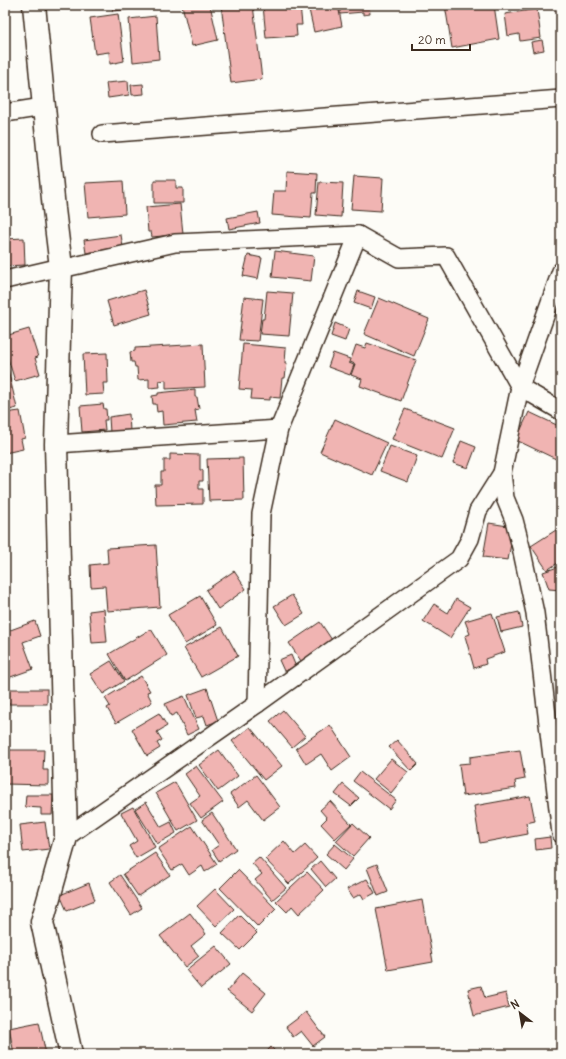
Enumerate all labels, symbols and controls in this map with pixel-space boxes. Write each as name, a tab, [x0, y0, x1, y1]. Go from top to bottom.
scale bar	[412, 26, 470, 52]
text: 20 m	[418, 32, 446, 47]
north arrow	[500, 993, 540, 1033]
text: N	[508, 996, 522, 1012]

